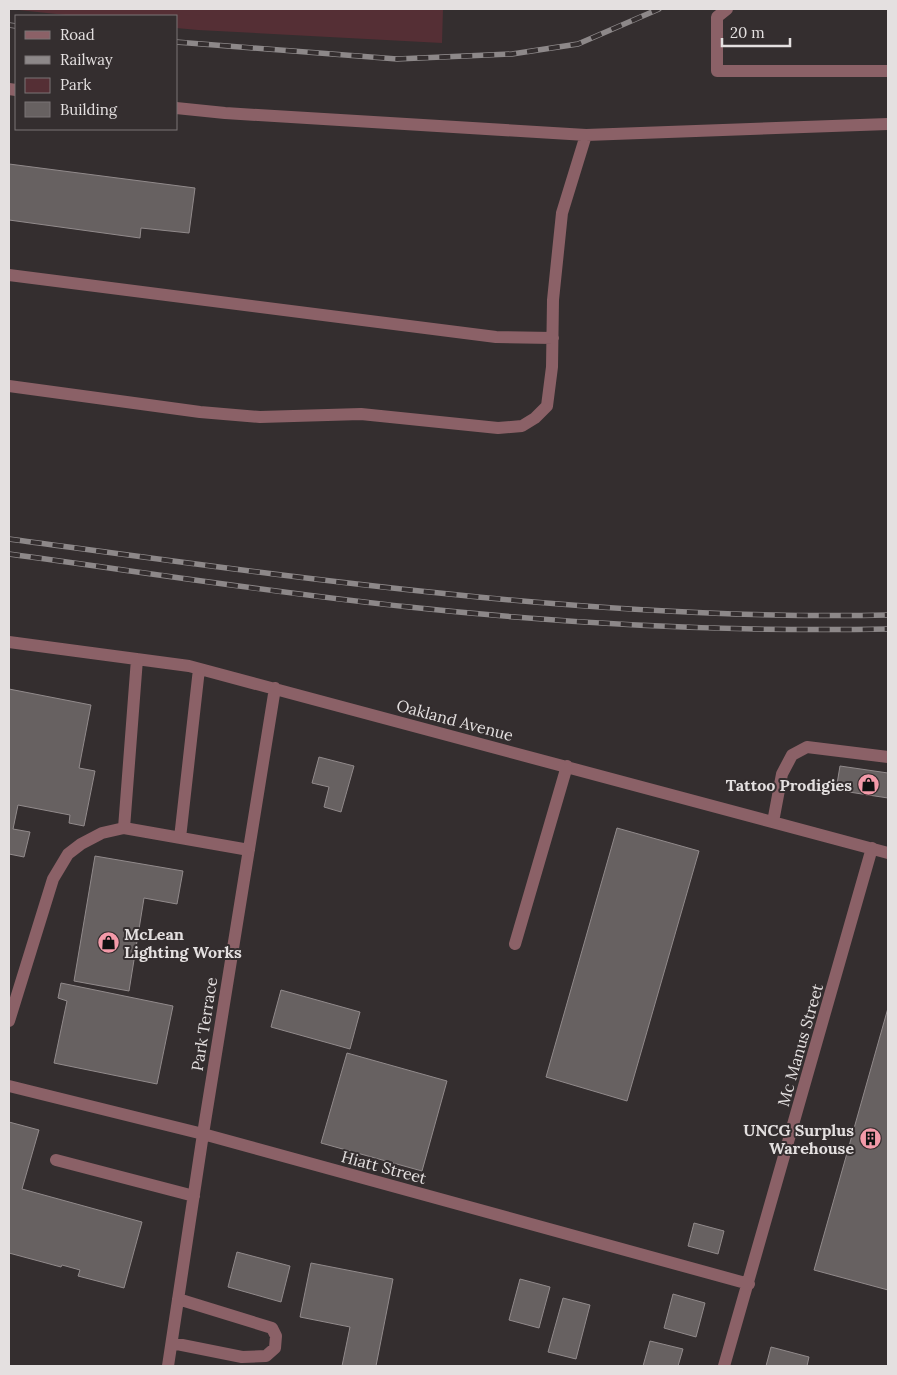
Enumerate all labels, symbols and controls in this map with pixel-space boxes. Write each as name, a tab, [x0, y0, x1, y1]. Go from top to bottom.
legend	[15, 15, 178, 130]
scale bar	[722, 15, 790, 47]
text: 20 m	[730, 23, 765, 42]
text: Road	[60, 25, 95, 44]
text: Railway	[60, 50, 113, 69]
text: Park	[60, 75, 91, 94]
text: Building	[60, 100, 118, 119]
street label: Oakland Avenue	[394, 695, 516, 745]
shop icon: Tattoo Prodigies	[856, 773, 880, 797]
place label: Tattoo Prodigies	[726, 775, 852, 795]
place label: McLean Lighting Works	[124, 924, 242, 962]
shop icon: McLean Lighting Works	[96, 931, 120, 955]
street label: Park Terrace	[187, 975, 221, 1072]
street label: Mc Manus Street	[773, 981, 827, 1109]
place label: UNCG Surplus Warehouse	[743, 1120, 854, 1158]
building icon: UNCG Surplus Warehouse	[858, 1127, 882, 1151]
street label: Hiatt Street	[339, 1146, 429, 1188]

